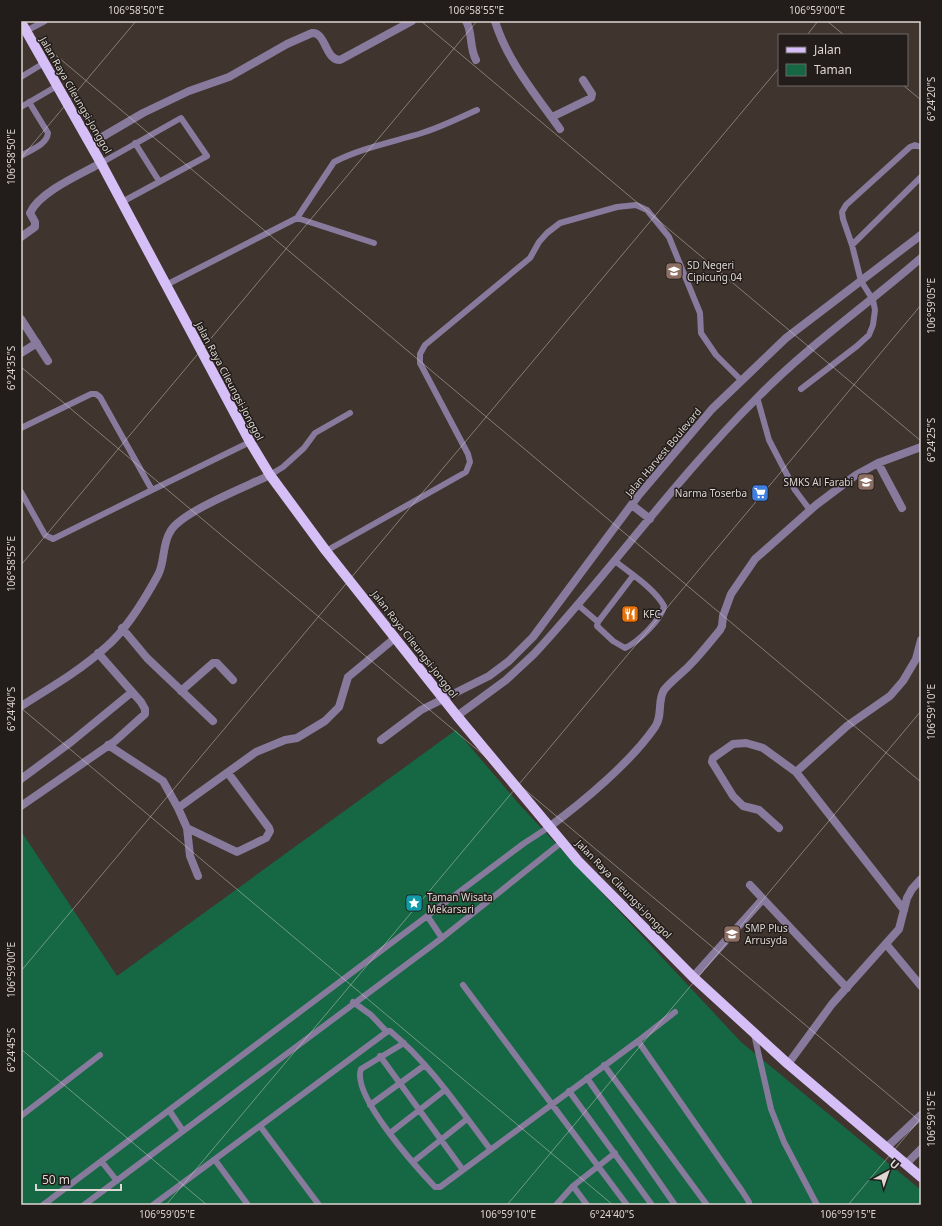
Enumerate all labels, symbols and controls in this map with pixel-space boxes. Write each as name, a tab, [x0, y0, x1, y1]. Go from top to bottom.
text: 106°58'50"E	[108, 3, 164, 17]
text: 106°58'55"E	[448, 3, 504, 17]
text: 106°59'00"E	[789, 3, 845, 17]
street label: Jalan Raya Cileungsi-Jonggol	[36, 33, 115, 156]
legend	[778, 34, 908, 86]
text: Jalan	[813, 41, 841, 58]
text: Taman	[814, 61, 852, 78]
text: 6°24'20"S	[924, 76, 938, 121]
text: 106°58'50"E	[4, 129, 18, 185]
place label: SD Negeri Cipicung 04	[687, 258, 742, 284]
school or university icon: SD Negeri Cipicung 04	[664, 261, 684, 281]
text: 106°59'05"E	[924, 278, 938, 334]
street label: Jalan Raya Cileungsi-Jonggol	[192, 318, 267, 443]
text: 6°24'35"S	[4, 345, 18, 390]
street label: Jalan Harvest Boulevard	[621, 405, 704, 500]
text: 6°24'25"S	[924, 417, 938, 462]
school or university icon: SMKS Al Farabi	[856, 472, 876, 492]
place label: SMKS Al Farabi	[784, 475, 853, 489]
supermarket icon: Narma Toserba	[750, 483, 770, 503]
place label: Narma Toserba	[675, 486, 747, 500]
text: 106°58'55"E	[4, 536, 18, 592]
street label: Jalan Raya Cileungsi-Jonggol	[368, 587, 461, 701]
restaurant icon: KFC	[620, 604, 640, 624]
place label: KFC	[643, 607, 661, 621]
text: 106°59'10"E	[924, 684, 938, 740]
text: 6°24'40"S	[4, 686, 18, 731]
street label: Jalan Raya Cileungsi-Jonggol	[572, 836, 675, 942]
place label: Taman Wisata Mekarsari	[427, 890, 493, 916]
place icon: Taman Wisata Mekarsari	[404, 893, 424, 913]
place label: SMP Plus Arrusyda	[745, 921, 788, 947]
school or university icon: SMP Plus Arrusyda	[722, 924, 742, 944]
text: 106°59'00"E	[4, 942, 18, 998]
text: 6°24'45"S	[4, 1027, 18, 1072]
text: 106°59'15"E	[924, 1091, 938, 1147]
north arrow	[868, 1152, 908, 1192]
text: U	[887, 1156, 903, 1172]
scale bar	[36, 1166, 121, 1192]
text: 50 m	[42, 1171, 70, 1188]
text: 106°59'05"E	[139, 1207, 195, 1221]
text: 106°59'10"E	[480, 1207, 536, 1221]
text: 6°24'40"S	[590, 1207, 635, 1221]
text: 106°59'15"E	[820, 1207, 876, 1221]

